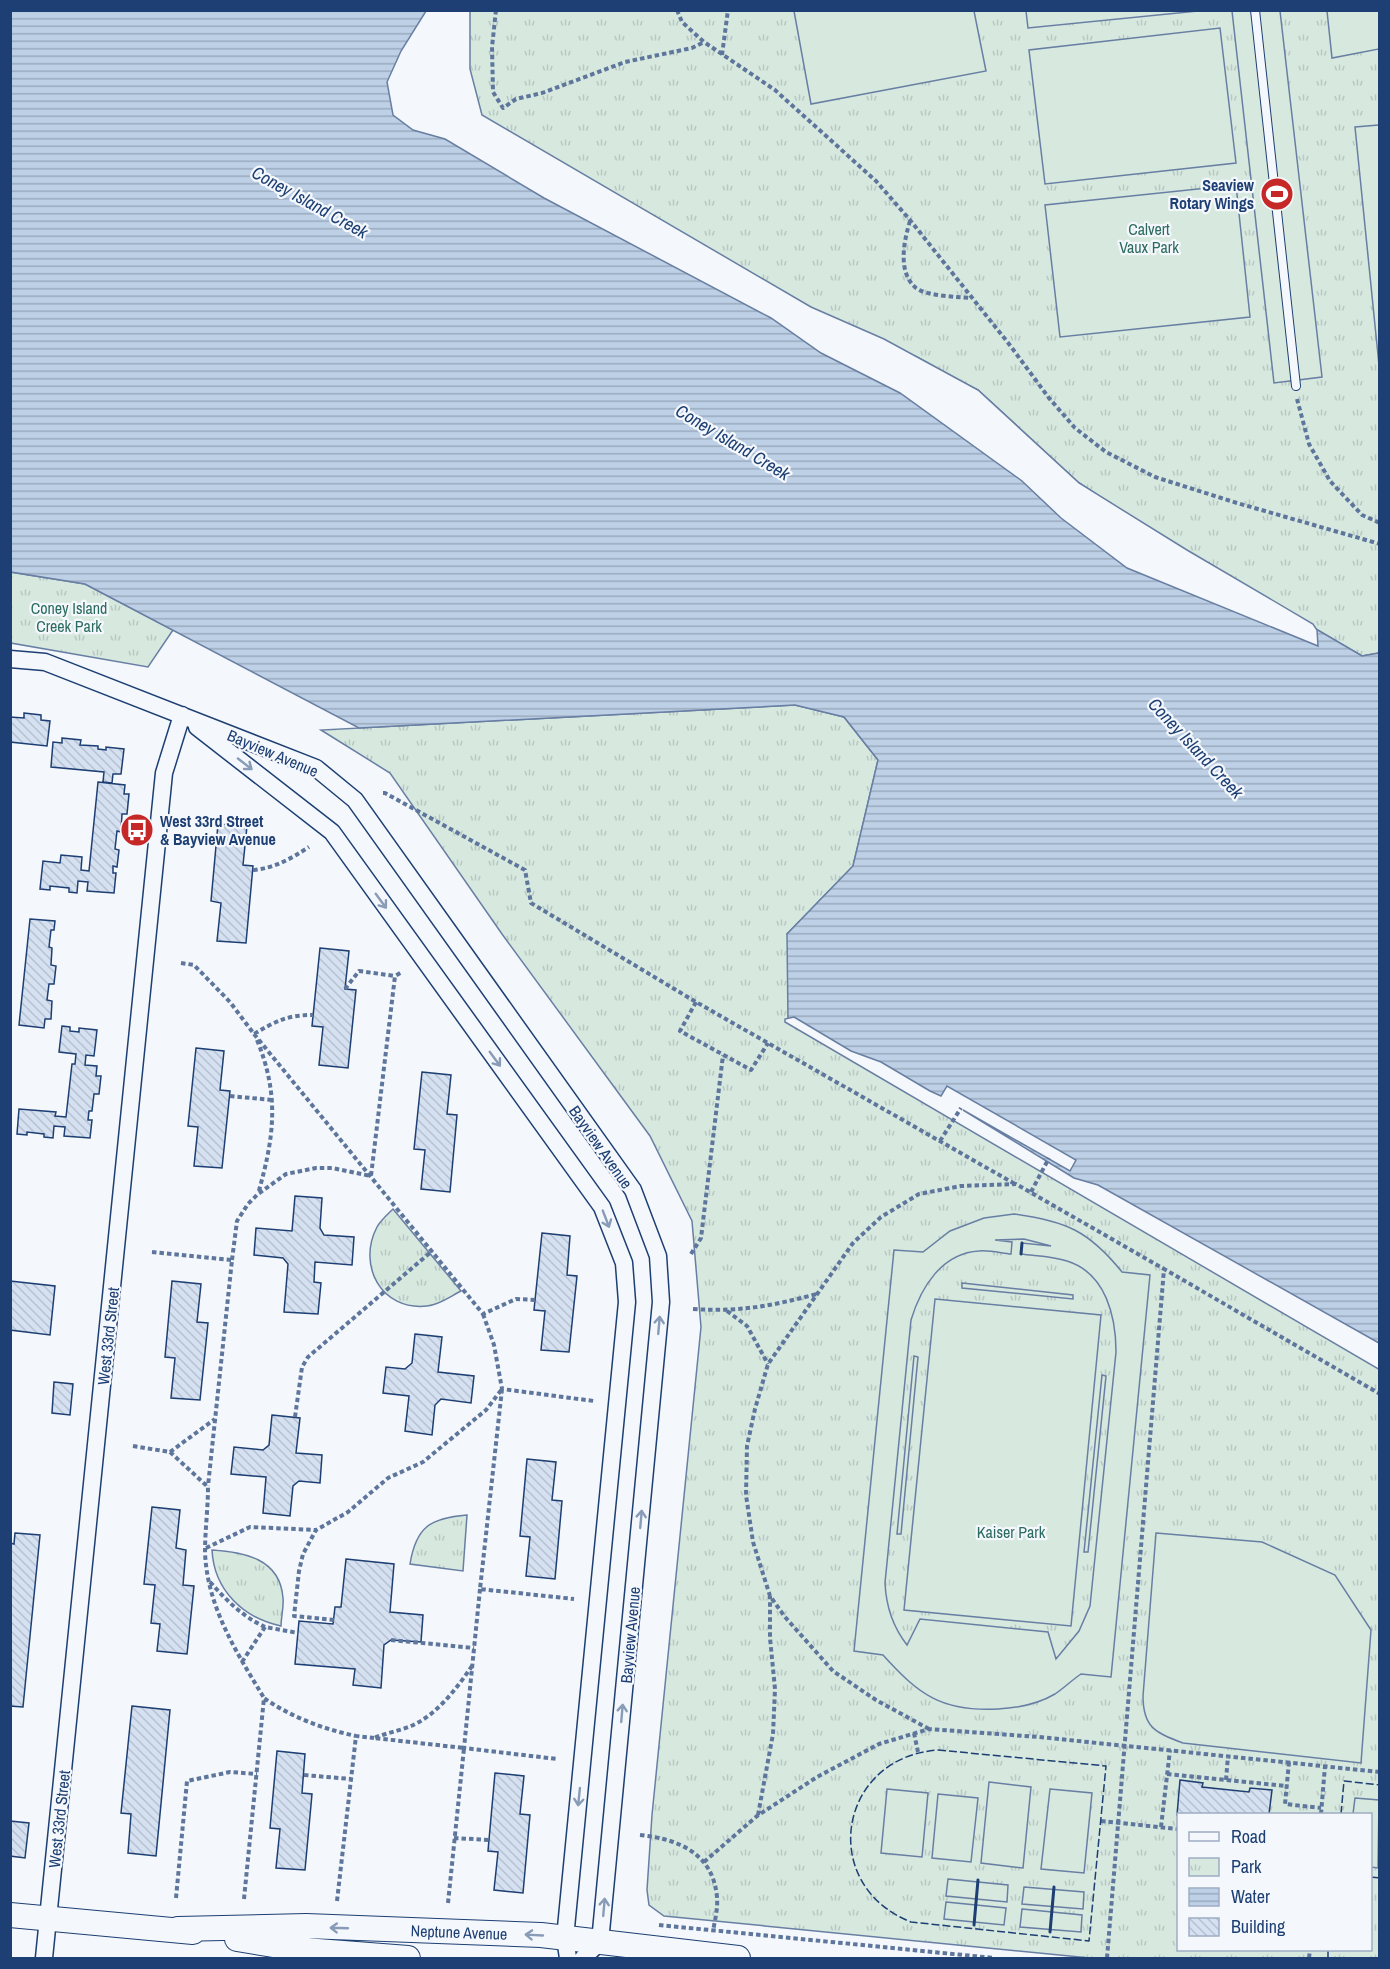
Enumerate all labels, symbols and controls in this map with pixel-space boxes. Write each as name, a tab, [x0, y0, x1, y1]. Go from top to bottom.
water label: Coney Island Creek	[247, 160, 373, 245]
place label: Seaview Rotary Wings	[1170, 174, 1255, 214]
sports icon: Seaview Rotary Wings	[1259, 176, 1295, 212]
park label: Calvert Vaux Park	[1119, 218, 1179, 258]
water label: Coney Island Creek	[671, 398, 796, 486]
park label: Coney Island Creek Park	[31, 597, 107, 637]
water label: Coney Island Creek	[1143, 692, 1250, 804]
street label: Bayview Avenue	[224, 724, 322, 782]
one-way arrow	[237, 758, 253, 771]
place label: West 33rd Street & Bayview Avenue	[160, 810, 276, 850]
bus stop icon: West 33rd Street & Bayview Avenue	[119, 812, 155, 848]
one-way arrow	[375, 892, 388, 908]
one-way arrow	[489, 1051, 501, 1067]
street label: Bayview Avenue	[564, 1101, 638, 1193]
one-way arrow	[602, 1209, 613, 1228]
street label: West 33rd Street	[92, 1286, 124, 1386]
one-way arrow	[654, 1316, 665, 1336]
one-way arrow	[636, 1510, 647, 1530]
park label: Kaiser Park	[977, 1521, 1046, 1543]
street label: Bayview Avenue	[615, 1586, 645, 1684]
one-way arrow	[617, 1704, 628, 1724]
street label: West 33rd Street	[43, 1769, 75, 1869]
one-way arrow	[573, 1787, 584, 1806]
legend	[1177, 1813, 1372, 1951]
text: Road	[1231, 1824, 1266, 1849]
text: Park	[1231, 1854, 1262, 1879]
text: Water	[1231, 1884, 1270, 1909]
one-way arrow	[599, 1898, 610, 1918]
text: Building	[1231, 1914, 1286, 1939]
street label: Neptune Avenue	[410, 1919, 508, 1945]
one-way arrow	[329, 1922, 349, 1933]
one-way arrow	[524, 1929, 544, 1940]

